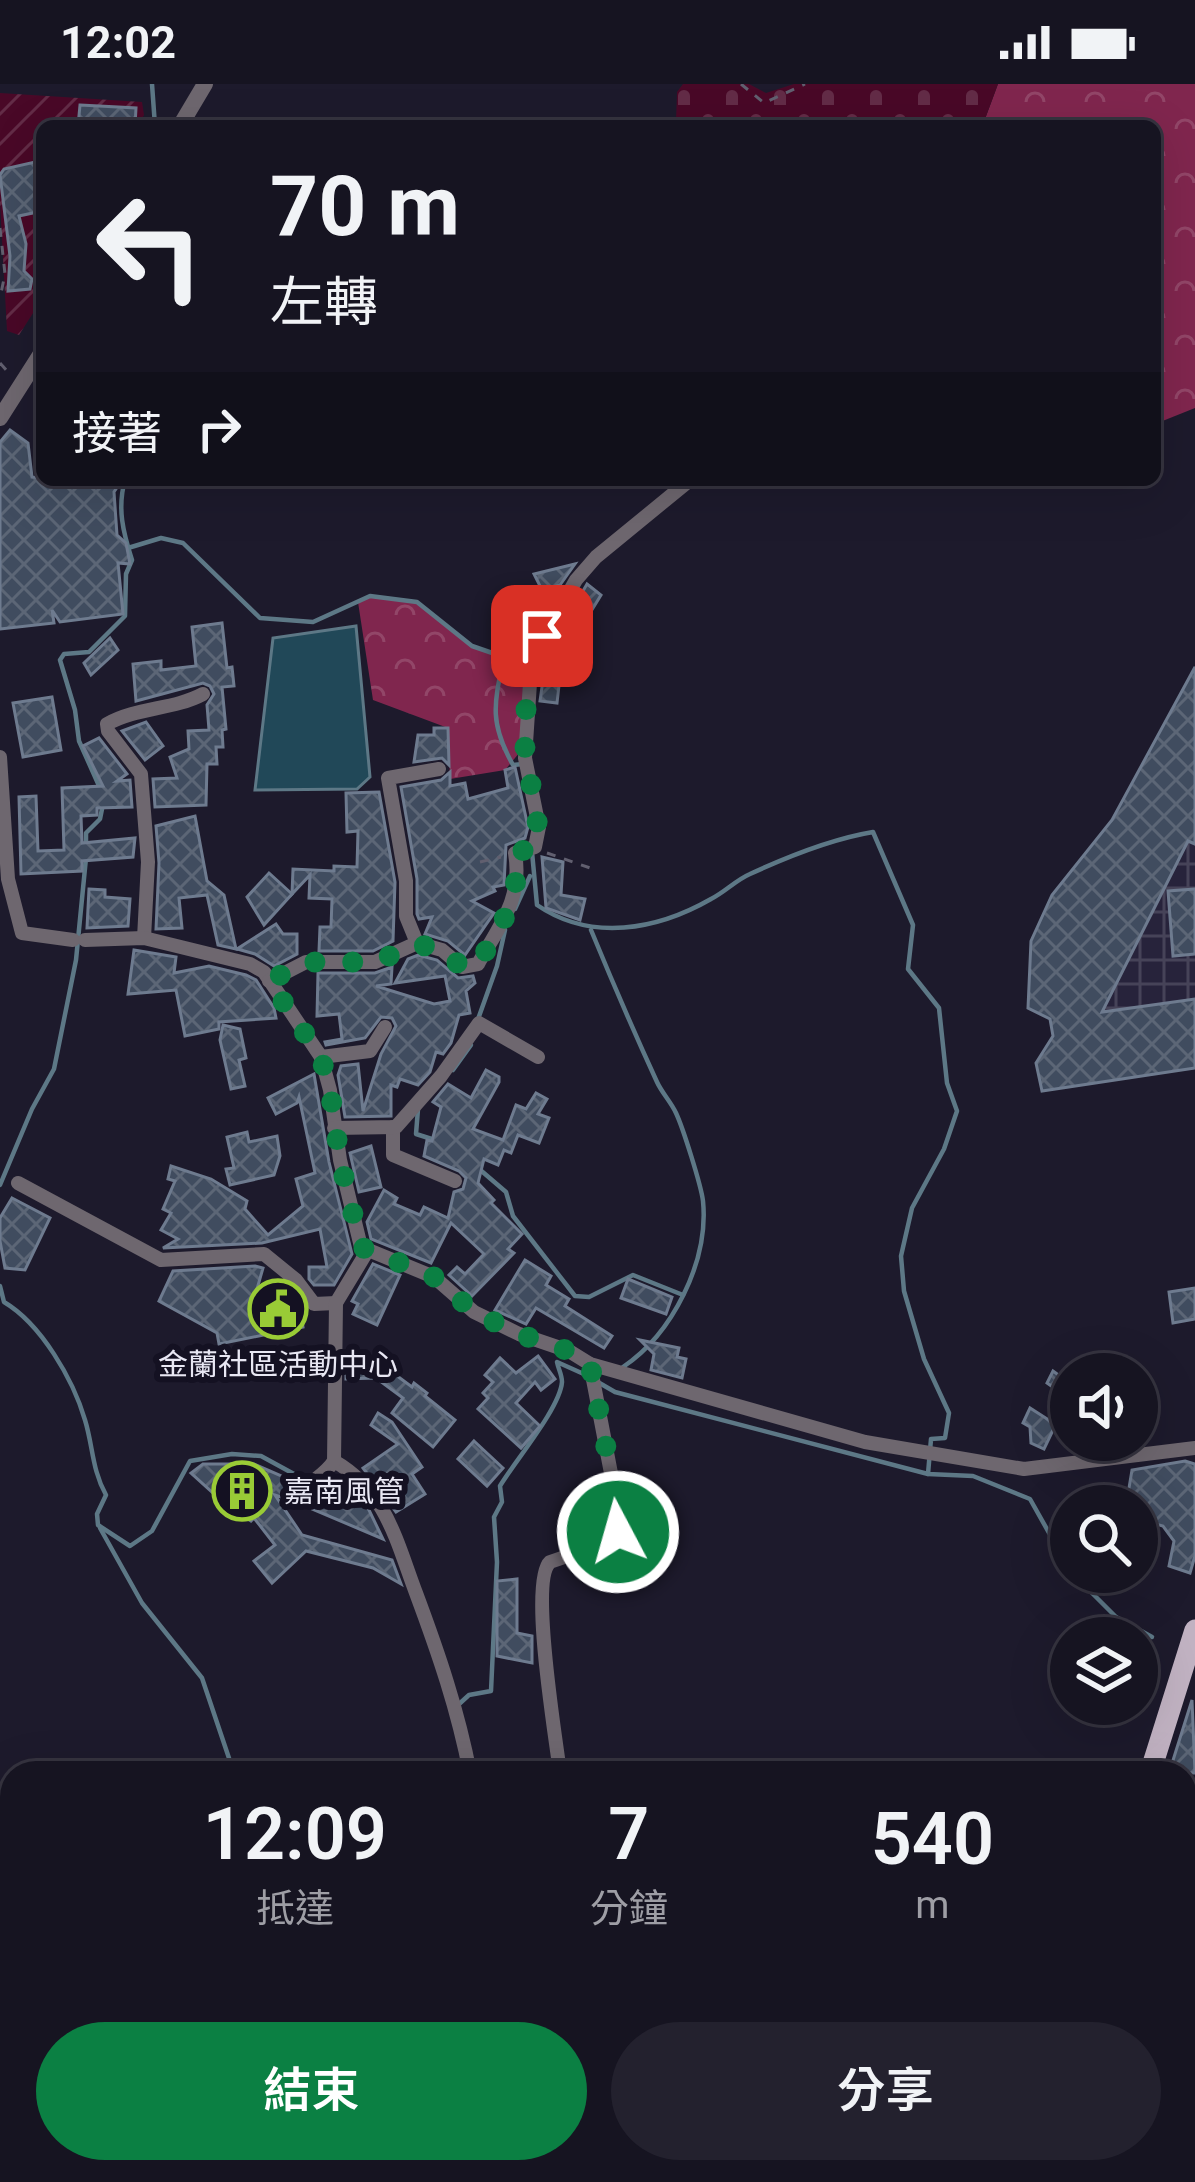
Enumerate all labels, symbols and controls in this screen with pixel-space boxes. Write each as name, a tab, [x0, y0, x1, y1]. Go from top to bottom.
text: 12:02	[60, 16, 176, 69]
text: 70 m	[270, 157, 460, 256]
icon: left	[72, 168, 228, 324]
text: 左轉	[270, 271, 378, 334]
icon: right	[186, 396, 252, 462]
text: 接著	[72, 407, 162, 460]
pin	[491, 585, 593, 687]
icon: arrive	[509, 603, 575, 669]
public building icon: 金蘭社區活動中心	[247, 1278, 309, 1340]
place label: 金蘭社區活動中心	[158, 1347, 398, 1382]
map controls	[1050, 1353, 1158, 1725]
button: sound	[1050, 1353, 1158, 1461]
building icon: 嘉南風管	[211, 1460, 273, 1522]
position arrow	[555, 1469, 681, 1595]
place label: 嘉南風管	[284, 1474, 404, 1509]
button: search	[1050, 1485, 1158, 1593]
button: layers	[1050, 1617, 1158, 1725]
text: 12:09	[203, 1792, 387, 1877]
text: 7	[608, 1792, 649, 1877]
text: 540	[871, 1797, 994, 1882]
text: m	[915, 1882, 950, 1928]
text: 抵達	[256, 1886, 334, 1932]
text: 分鐘	[590, 1886, 668, 1932]
button: 結束	[36, 2022, 587, 2160]
button: 分享	[611, 2022, 1161, 2160]

